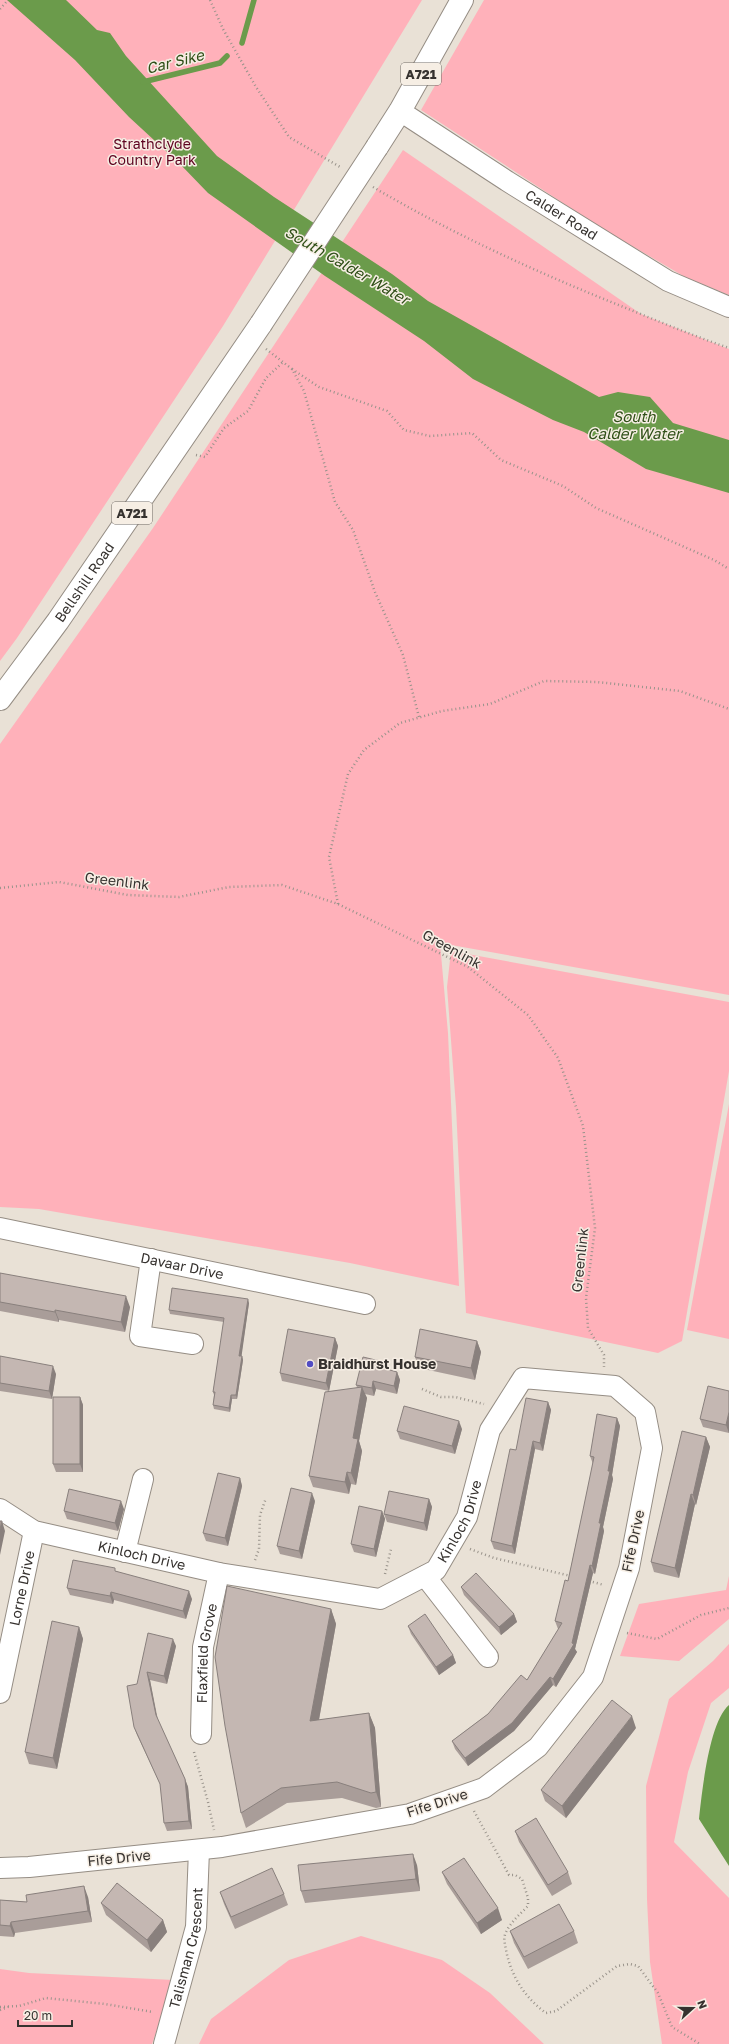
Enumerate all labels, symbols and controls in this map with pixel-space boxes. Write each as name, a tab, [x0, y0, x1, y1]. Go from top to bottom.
water label: Car Sike	[144, 45, 207, 77]
road number: A721	[401, 63, 441, 85]
park label: Strathclyde Country Park	[108, 135, 196, 168]
street label: Calder Road	[522, 186, 601, 243]
water label: South Calder Water	[282, 222, 415, 309]
water label: South Calder Water	[587, 407, 683, 442]
road number: A721	[112, 502, 152, 524]
street label: Bellshill Road	[51, 539, 117, 625]
street label: Greenlink	[84, 868, 150, 893]
street label: Greenlink	[420, 925, 485, 972]
street label: Greenlink	[568, 1227, 591, 1293]
street label: Davaar Drive	[139, 1249, 225, 1282]
place label: Braidhurst House	[318, 1355, 436, 1372]
marker: Braidhurst House	[305, 1359, 315, 1369]
street label: Kinloch Drive	[433, 1478, 484, 1565]
street label: Fife Drive	[618, 1508, 647, 1574]
street label: Kinloch Drive	[96, 1537, 187, 1573]
street label: Lorne Drive	[5, 1549, 38, 1627]
street label: Flaxfield Grove	[193, 1602, 220, 1704]
street label: Fife Drive	[404, 1785, 470, 1820]
street label: Fife Drive	[87, 1846, 151, 1869]
street label: Talisman Crescent	[165, 1887, 206, 2010]
north arrow	[673, 1988, 713, 2028]
text: N	[695, 1998, 710, 2010]
scale bar	[18, 2002, 72, 2028]
text: 20 m	[24, 2008, 52, 2023]

